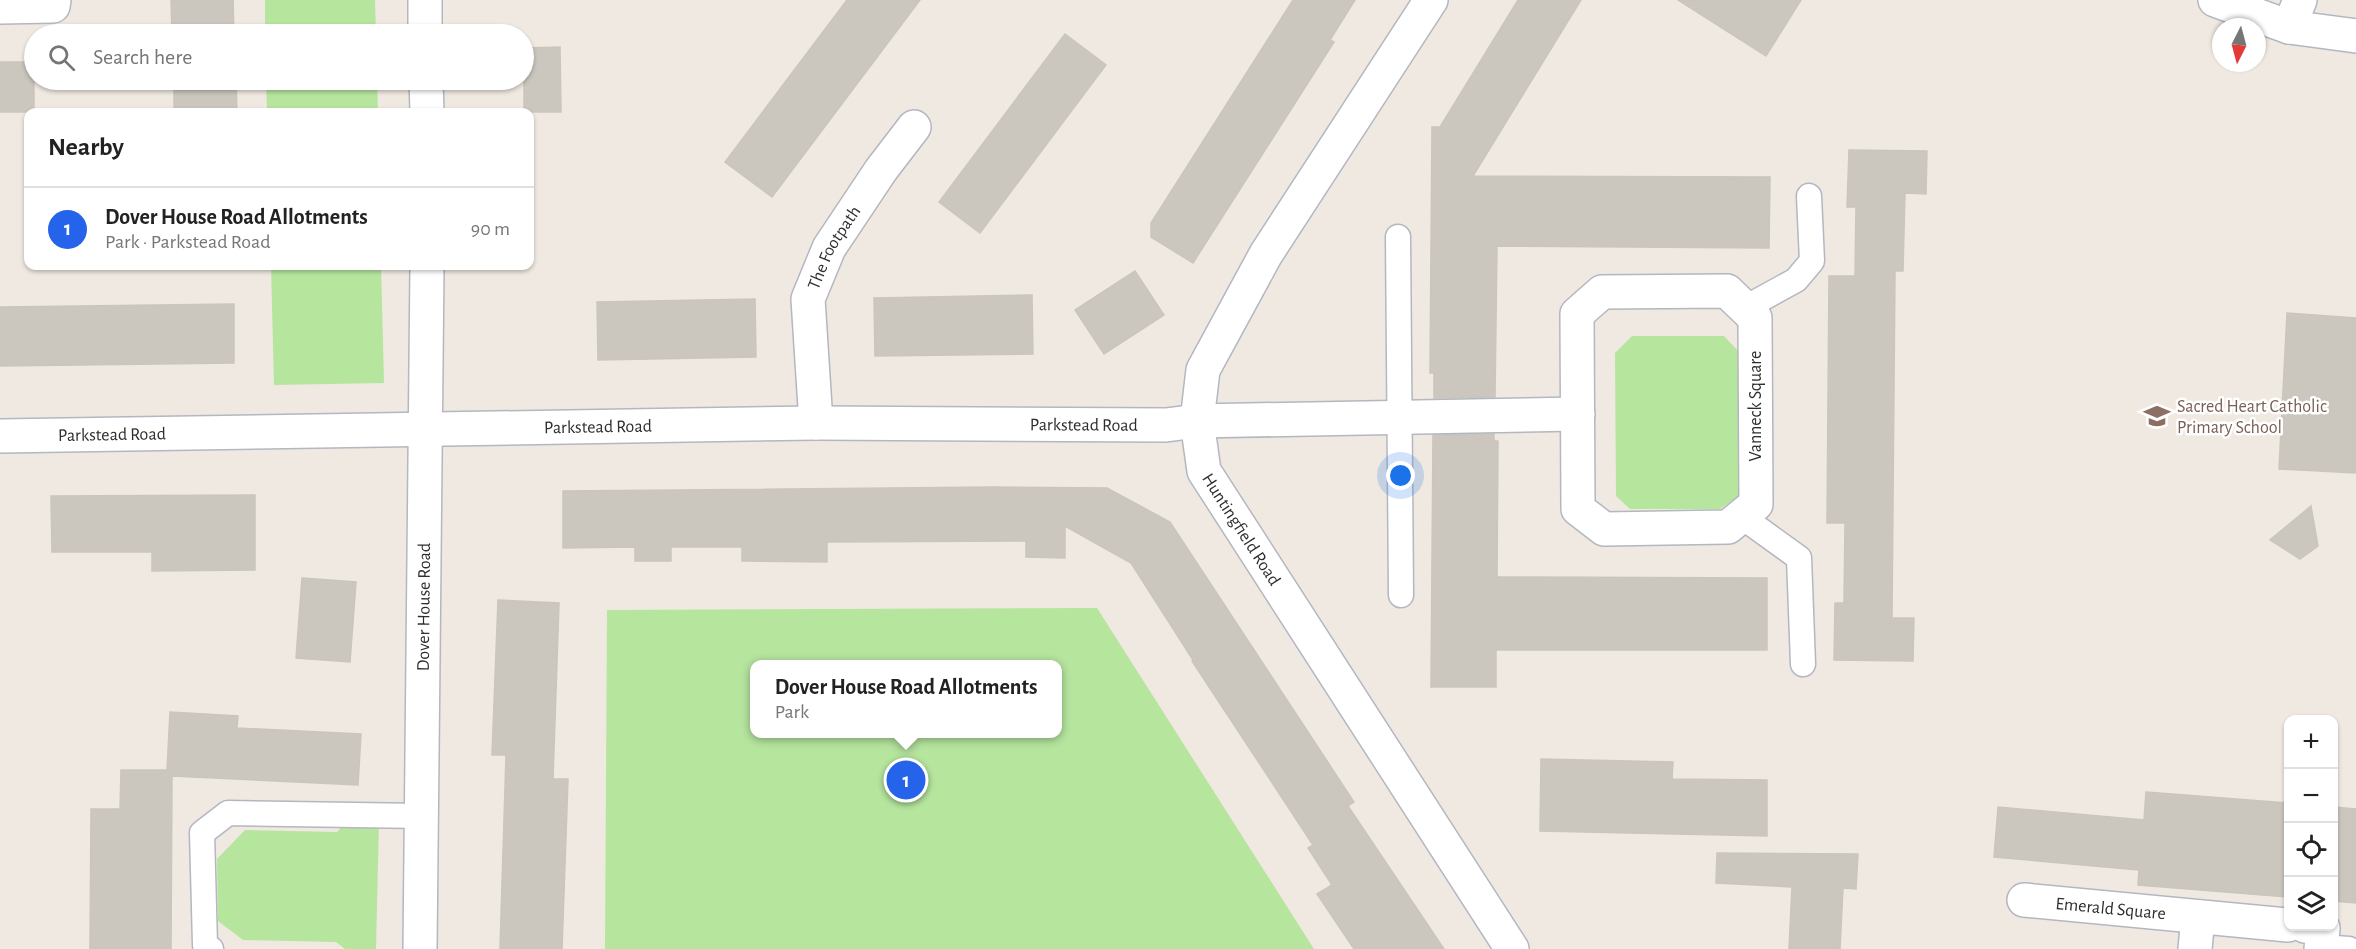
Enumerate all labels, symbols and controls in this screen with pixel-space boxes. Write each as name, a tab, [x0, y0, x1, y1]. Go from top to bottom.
north arrow	[2212, 18, 2266, 72]
search box	[24, 24, 534, 90]
icon: search	[45, 41, 78, 74]
text: Search here	[93, 46, 192, 68]
text: Nearby	[48, 134, 124, 160]
street label: The Footpath	[805, 203, 864, 292]
text: Dover House Road Allotments	[105, 206, 368, 228]
text: 1	[64, 219, 71, 239]
text: 90 m	[471, 219, 510, 239]
text: Park · Parkstead Road	[105, 232, 271, 252]
street label: Vanneck Square	[1747, 351, 1765, 461]
place label: Sacred Heart Catholic Primary School	[2177, 398, 2327, 437]
school or university icon: Sacred Heart Catholic Primary School	[2142, 401, 2172, 431]
street label: Parkstead Road	[1030, 416, 1138, 435]
street label: Parkstead Road	[544, 418, 652, 437]
street label: Parkstead Road	[58, 425, 166, 445]
your location	[1386, 461, 1415, 490]
street label: Huntingfield Road	[1198, 470, 1283, 589]
street label: Dover House Road	[415, 543, 434, 671]
popup	[750, 660, 1062, 738]
text: Dover House Road Allotments	[775, 676, 1037, 698]
text: Park	[775, 702, 809, 722]
map controls	[2284, 715, 2338, 931]
button: +	[2284, 715, 2338, 769]
pin: 1	[886, 758, 926, 802]
button: −	[2284, 769, 2338, 823]
button: locate	[2284, 823, 2338, 877]
button: layers	[2284, 877, 2338, 931]
street label: Emerald Square	[2055, 895, 2166, 923]

